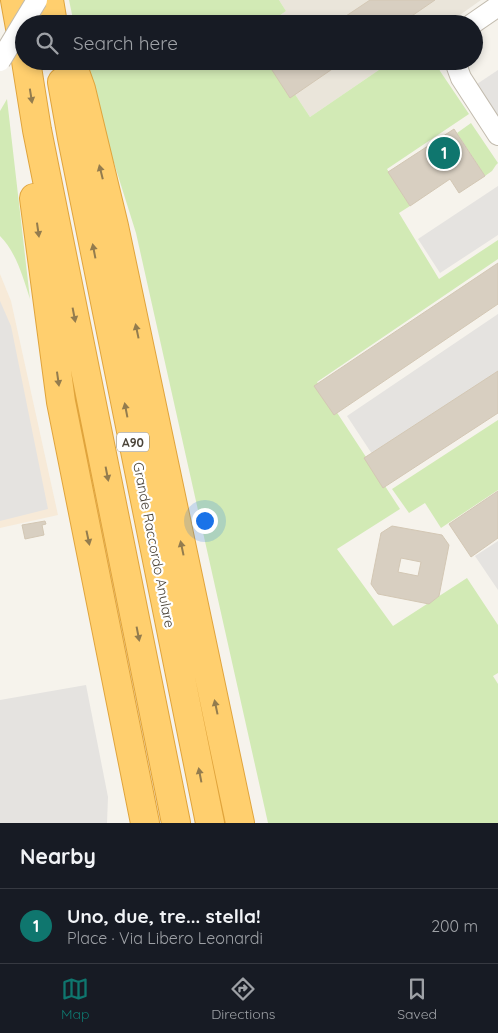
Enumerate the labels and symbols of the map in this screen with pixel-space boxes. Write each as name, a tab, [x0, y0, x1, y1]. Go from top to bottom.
one-way arrow	[28, 88, 36, 104]
pin: 1	[428, 134, 460, 172]
one-way arrow	[97, 165, 105, 180]
one-way arrow	[34, 223, 42, 239]
one-way arrow	[90, 242, 98, 258]
one-way arrow	[70, 307, 78, 323]
one-way arrow	[132, 322, 140, 338]
one-way arrow	[54, 371, 62, 387]
one-way arrow	[122, 402, 130, 418]
road number: A90	[117, 432, 149, 452]
street label: Grande Raccordo Anulare	[129, 461, 179, 629]
one-way arrow	[103, 467, 111, 483]
your location	[192, 508, 218, 534]
one-way arrow	[85, 531, 93, 547]
one-way arrow	[178, 539, 186, 555]
one-way arrow	[135, 626, 143, 642]
one-way arrow	[212, 699, 220, 714]
one-way arrow	[196, 768, 204, 783]

